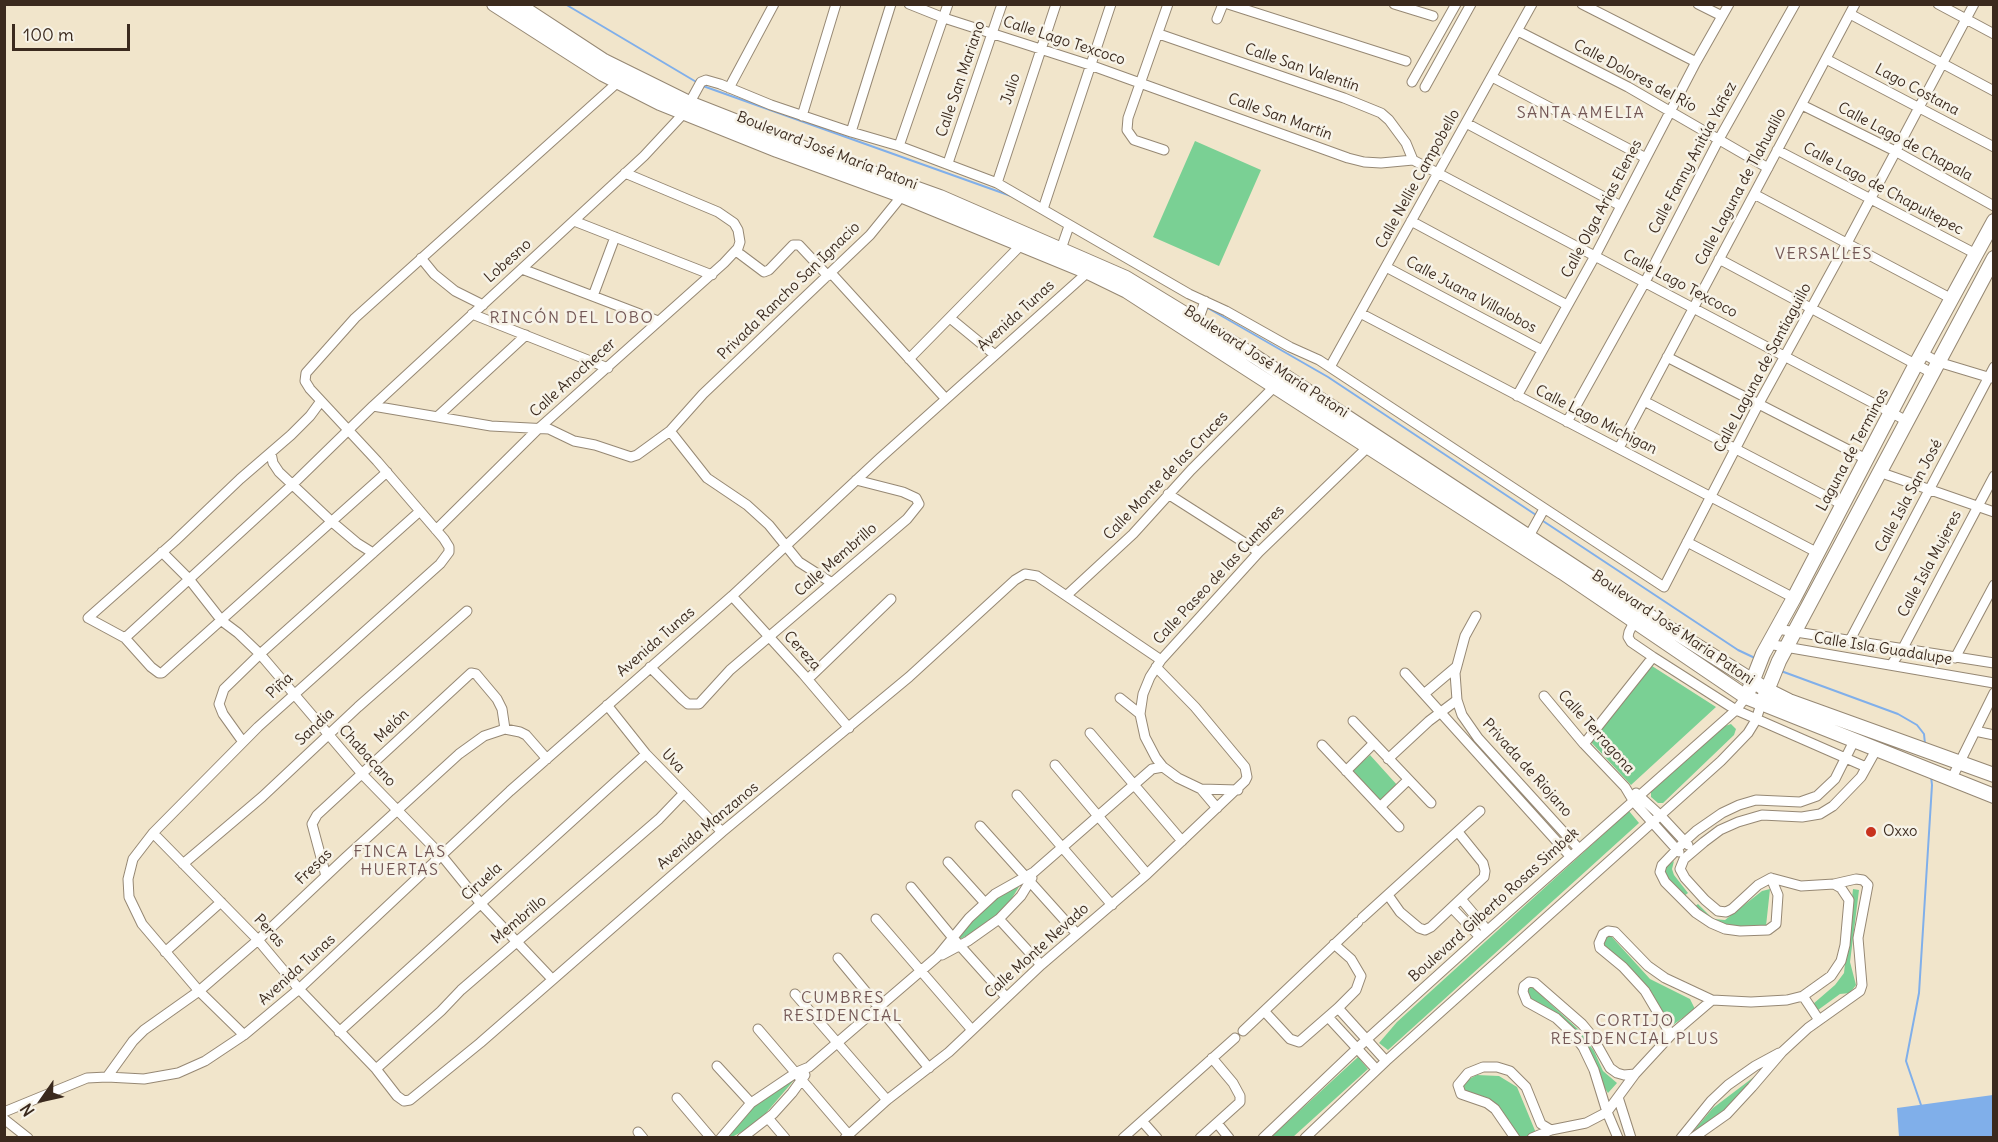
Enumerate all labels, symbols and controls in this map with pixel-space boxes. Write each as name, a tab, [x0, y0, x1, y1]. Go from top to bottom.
scale bar	[15, 12, 134, 50]
street label: Calle Lago Texcoco	[1001, 13, 1127, 69]
street label: Calle San Mariano	[933, 19, 989, 139]
text: 100 m	[23, 23, 74, 46]
street label: Calle Dolores del Río	[1570, 36, 1700, 116]
street label: Calle San Valentín	[1242, 40, 1362, 96]
street label: Lago Costana	[1872, 60, 1962, 120]
street label: Julio	[998, 71, 1024, 107]
street label: Calle Fanny Anitúa Yañez	[1645, 79, 1741, 237]
street label: Calle San Martín	[1225, 90, 1335, 144]
street label: Calle Lago de Chapala	[1834, 99, 1976, 185]
district label: SANTA AMELIA	[1517, 103, 1645, 123]
street label: Calle Laguna de Tlahualilo	[1692, 105, 1790, 269]
street label: Calle Nellie Campobello	[1372, 106, 1464, 252]
street label: Boulevard José María Patoni	[734, 108, 920, 194]
street label: Calle Olga Arias Elenes	[1558, 137, 1646, 281]
street label: Calle Lago de Chapultepec	[1800, 139, 1966, 239]
street label: Privada Rancho San Ignacio	[714, 218, 864, 364]
street label: Lobesno	[481, 235, 535, 287]
district label: VERSALLES	[1775, 244, 1873, 264]
street label: Calle Lago Texcoco	[1620, 246, 1740, 322]
street label: Calle Juana Villalobos	[1402, 253, 1540, 337]
street label: Avenida Tunas	[974, 277, 1058, 355]
street label: Calle Laguna de Santiaguillo	[1711, 280, 1815, 456]
street label: Boulevard José María Patoni	[1181, 302, 1351, 422]
district label: RINCÓN DEL LOBO	[490, 308, 654, 328]
street label: Calle Anochecer	[526, 335, 620, 421]
street label: Calle Lago Michigan	[1532, 381, 1660, 459]
street label: Laguna de Terminos	[1813, 386, 1893, 514]
street label: Calle Monte de las Cruces	[1100, 408, 1232, 544]
street label: Calle Isla San José	[1872, 436, 1946, 556]
street label: Calle Paseo de las Cumbres	[1150, 502, 1288, 648]
street label: Calle Isla Mujeres	[1894, 508, 1966, 620]
street label: Calle Membrillo	[791, 519, 881, 601]
street label: Boulevard José María Patoni	[1588, 567, 1758, 689]
street label: Avenida Tunas	[613, 603, 699, 681]
street label: Cereza	[780, 628, 824, 674]
street label: Calle Isla Guadalupe	[1813, 629, 1953, 669]
street label: Piña	[263, 669, 297, 703]
street label: Calle Terragona	[1554, 687, 1638, 777]
street label: Sandia	[292, 705, 338, 749]
street label: Melón	[371, 705, 413, 747]
street label: Privada de Riojano	[1478, 715, 1576, 821]
street label: Chabacano	[335, 721, 399, 791]
street label: Uva	[658, 745, 688, 777]
street label: Avenida Manzanos	[654, 778, 762, 874]
place label: Oxxo	[1883, 823, 1918, 841]
street label: Boulevard Gilberto Rosas Simbek	[1405, 824, 1583, 986]
marker: Oxxo	[1864, 825, 1878, 839]
district label: FINCA LAS HUERTAS	[353, 842, 447, 880]
street label: Fresas	[292, 845, 336, 889]
street label: Ciruela	[458, 859, 506, 905]
street label: Membrillo	[488, 892, 550, 948]
street label: Calle Monte Nevado	[981, 900, 1093, 1002]
street label: Peras	[250, 911, 288, 951]
street label: Avenida Tunas	[255, 931, 339, 1009]
district label: CUMBRES RESIDENCIAL	[783, 988, 903, 1026]
district label: CORTIJO RESIDENCIAL PLUS	[1550, 1011, 1720, 1049]
north arrow	[12, 1070, 72, 1130]
text: N	[16, 1100, 38, 1120]

